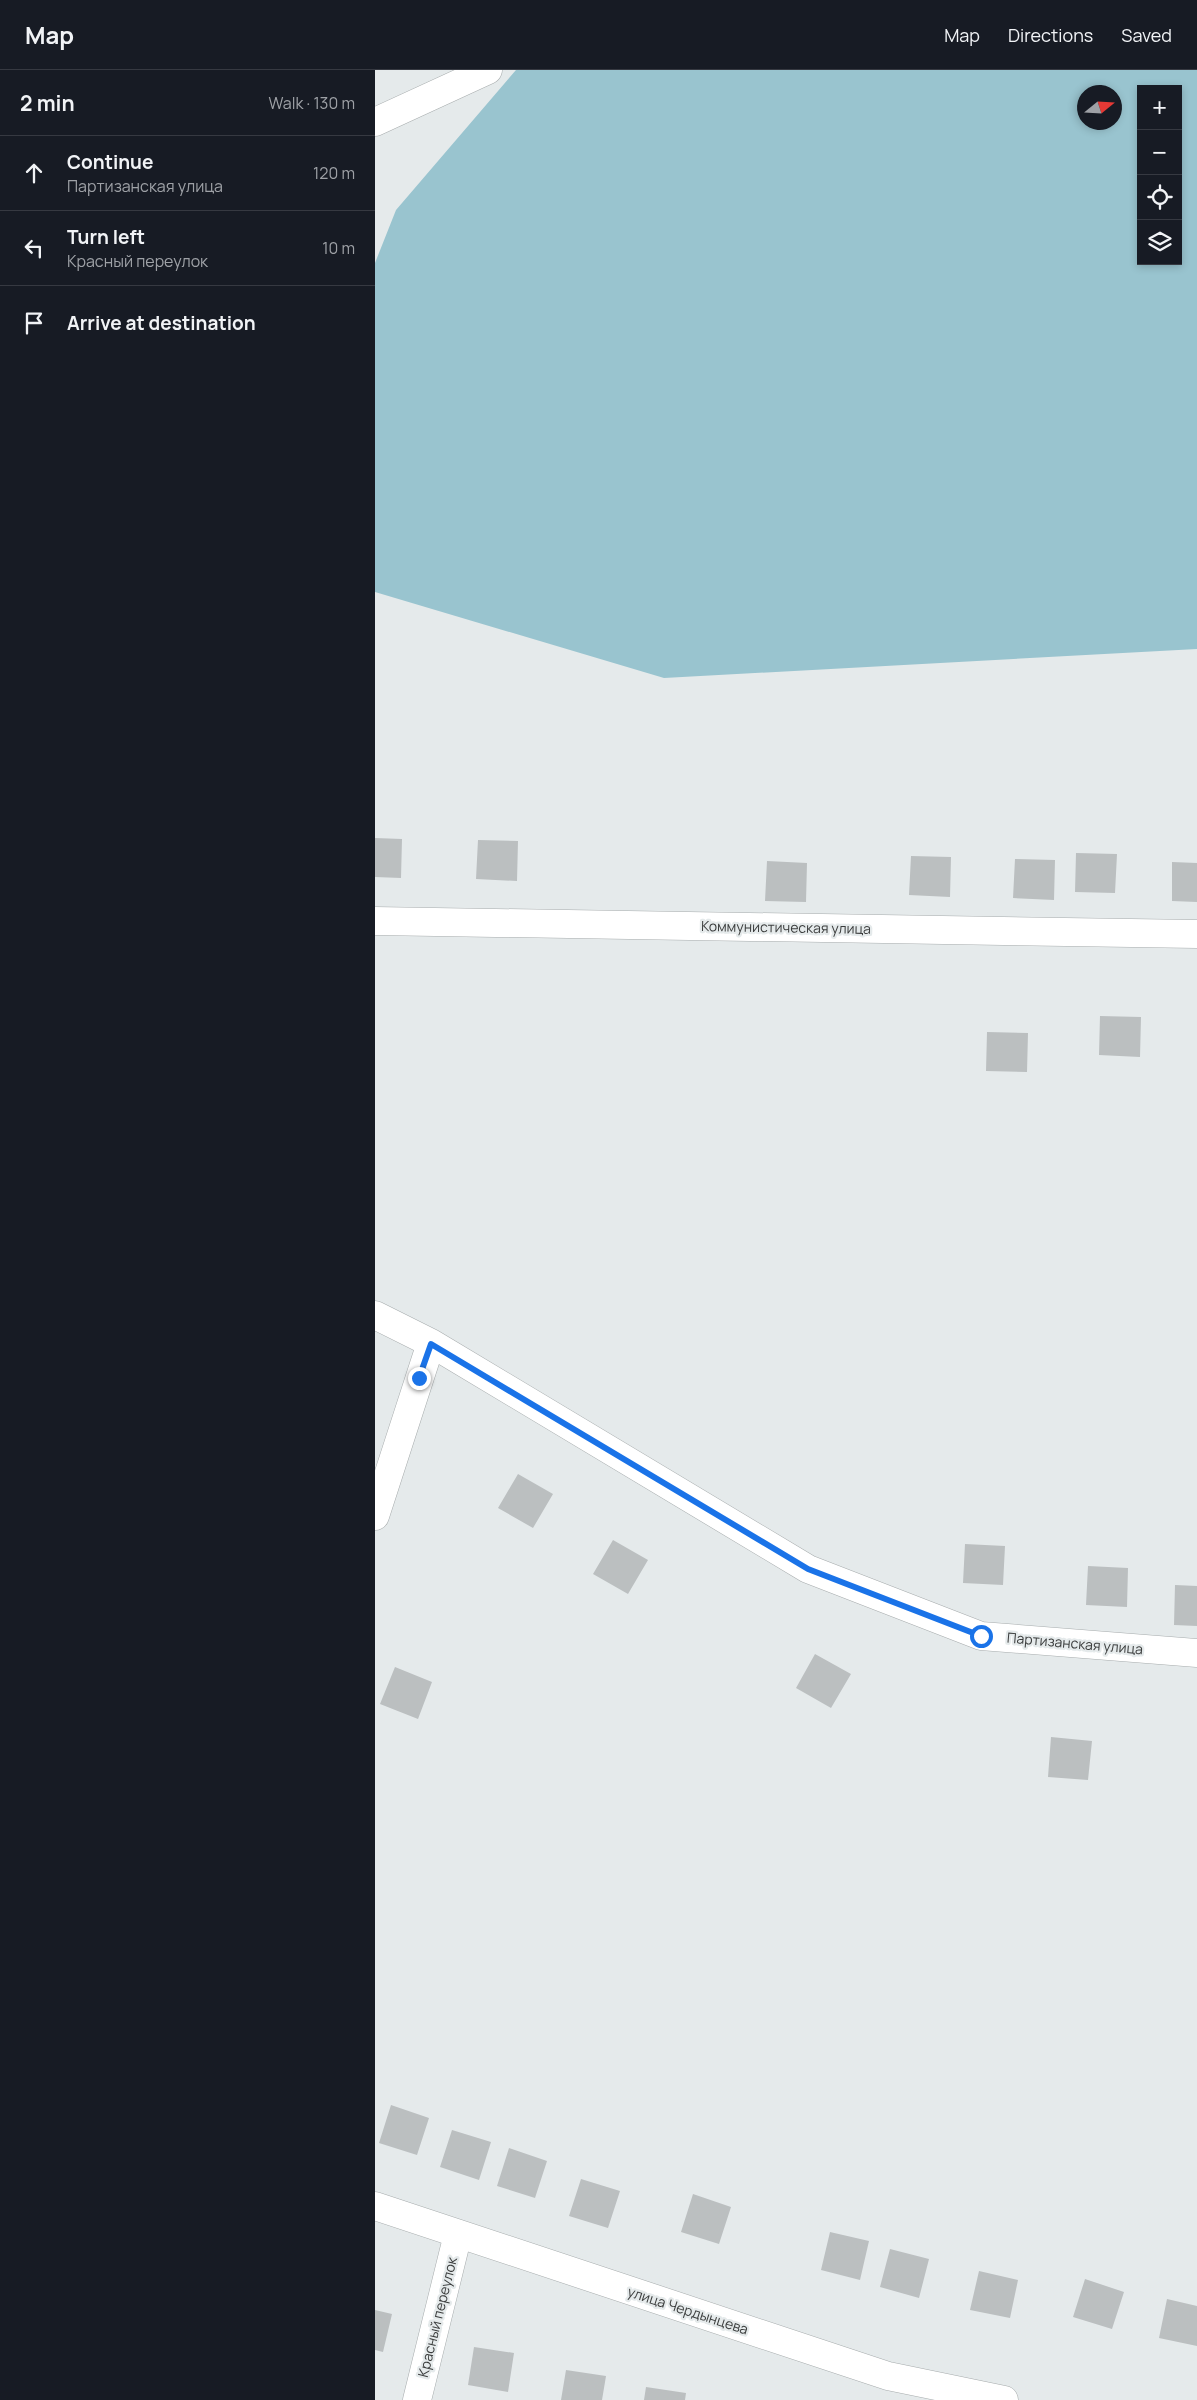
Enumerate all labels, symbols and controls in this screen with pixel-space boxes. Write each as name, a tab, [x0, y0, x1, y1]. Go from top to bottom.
text: Map	[25, 18, 74, 51]
text: Map	[944, 23, 980, 47]
text: Directions	[1008, 23, 1093, 47]
text: Saved	[1121, 23, 1172, 47]
north arrow	[1077, 85, 1122, 130]
map controls	[1137, 85, 1182, 265]
button: +	[1137, 85, 1182, 130]
text: 2 min	[20, 89, 75, 117]
text: Walk · 130 m	[269, 92, 355, 114]
button: −	[1137, 130, 1182, 175]
text: Continue	[67, 149, 153, 175]
icon: ahead	[20, 159, 48, 187]
text: 120 m	[313, 162, 355, 184]
text: Партизанская улица	[67, 175, 223, 197]
button: locate	[1137, 175, 1182, 220]
button: layers	[1137, 220, 1182, 265]
text: Turn left	[67, 224, 145, 250]
icon: left	[20, 234, 48, 262]
text: 10 m	[322, 237, 355, 259]
text: Красный переулок	[67, 250, 208, 272]
icon: arrive	[20, 309, 48, 337]
text: Arrive at destination	[67, 310, 256, 336]
street label: Коммунистическая улица	[701, 916, 871, 938]
route end	[408, 1367, 431, 1390]
route start	[970, 1625, 993, 1648]
street label: Партизанская улица	[1006, 1628, 1144, 1658]
street label: Красный переулок	[413, 2254, 461, 2379]
street label: улица Чердынцева	[625, 2281, 751, 2339]

